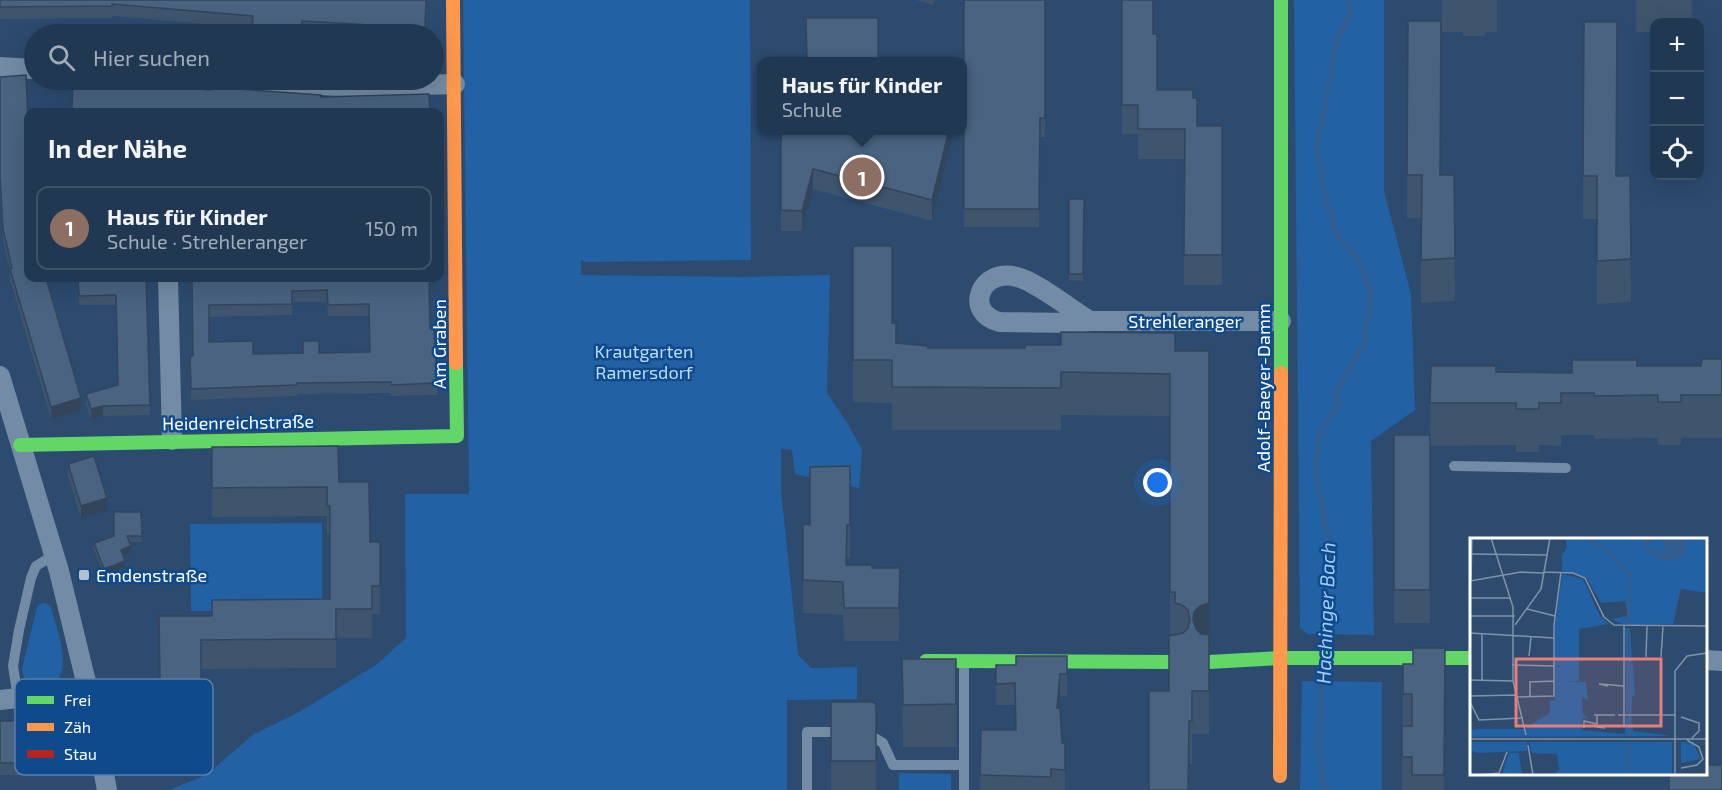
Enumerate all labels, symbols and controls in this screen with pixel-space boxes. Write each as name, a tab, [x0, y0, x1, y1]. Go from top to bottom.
map controls	[1650, 18, 1704, 180]
button: +	[1650, 18, 1704, 72]
search box	[24, 24, 444, 90]
icon: search	[45, 41, 78, 74]
text: Hier suchen	[93, 44, 210, 70]
popup	[757, 57, 967, 135]
text: Haus für Kinder	[782, 71, 942, 97]
button: −	[1650, 72, 1704, 126]
text: Schule	[782, 97, 842, 121]
button: locate	[1650, 126, 1704, 180]
text: In der Nähe	[48, 132, 187, 163]
pin: 1	[842, 154, 882, 200]
text: Haus für Kinder	[107, 203, 268, 229]
text: 1	[65, 216, 74, 240]
text: 150 m	[365, 216, 418, 240]
text: Schule · Strehleranger	[107, 229, 307, 253]
street label: Am Graben	[428, 299, 450, 389]
street label: Adolf-Baeyer-Damm	[1252, 304, 1274, 472]
street label: Strehleranger	[1128, 310, 1242, 332]
park label: Krautgarten Ramersdorf	[595, 340, 694, 383]
street label: Heidenreichstraße	[162, 410, 314, 434]
your location	[1143, 468, 1172, 497]
inset map	[1470, 538, 1707, 775]
water label: Hachinger Bach	[1311, 542, 1339, 684]
place label: Emdenstraße	[96, 564, 207, 586]
marker: Emdenstraße	[77, 568, 91, 582]
legend	[15, 679, 213, 775]
text: Frei	[64, 690, 91, 709]
text: Zäh	[64, 717, 91, 736]
text: Stau	[64, 744, 97, 763]

